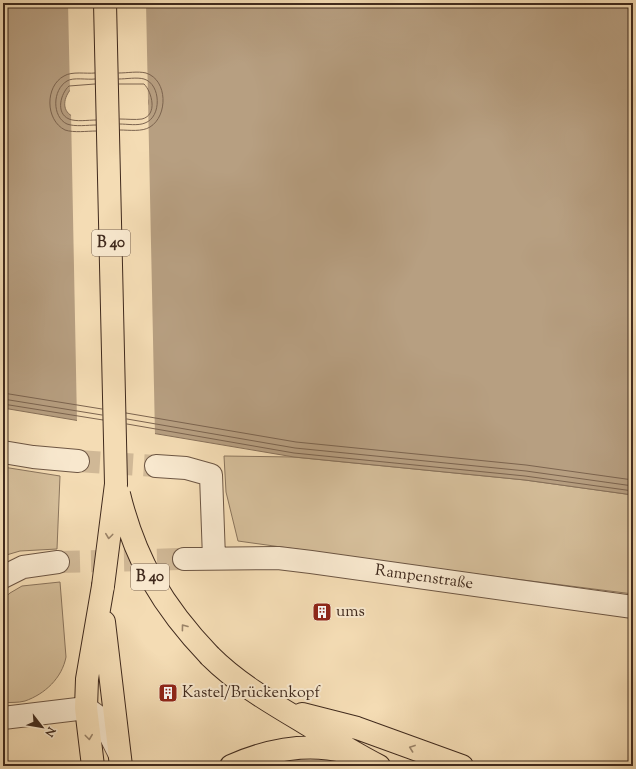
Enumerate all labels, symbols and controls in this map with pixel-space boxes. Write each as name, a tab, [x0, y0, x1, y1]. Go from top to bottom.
road number: B 40	[92, 230, 130, 256]
one-way arrow	[105, 533, 114, 539]
street label: Rampenstraße	[373, 560, 475, 596]
road number: B 40	[131, 564, 169, 590]
building icon: ums	[311, 601, 333, 623]
place label: ums	[336, 601, 365, 624]
one-way arrow	[182, 625, 189, 632]
building icon: Kastel/Brückenkopf	[157, 682, 179, 704]
place label: Kastel/Brückenkopf	[182, 682, 321, 705]
north arrow	[22, 707, 62, 747]
text: N	[40, 723, 59, 740]
one-way arrow	[85, 734, 94, 740]
one-way arrow	[409, 744, 416, 753]

